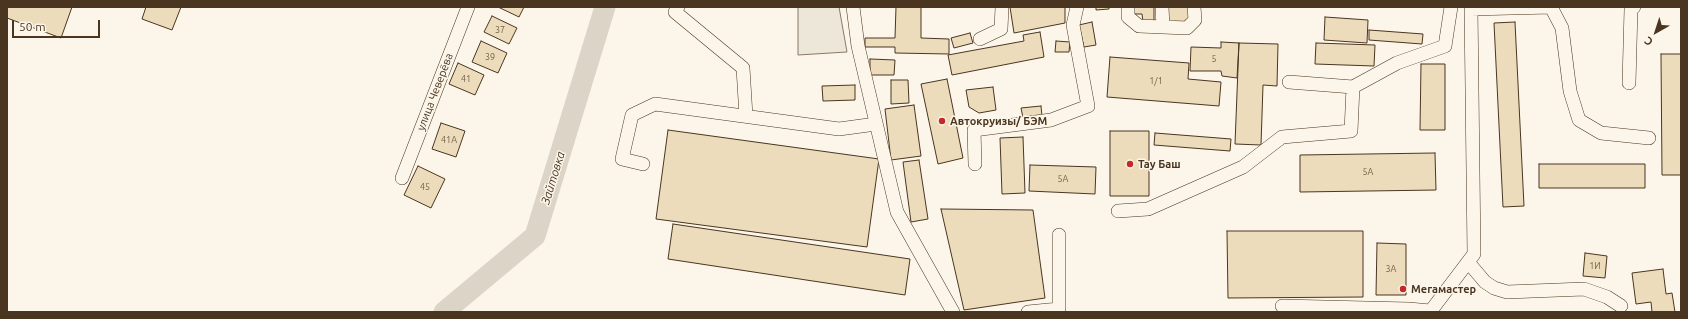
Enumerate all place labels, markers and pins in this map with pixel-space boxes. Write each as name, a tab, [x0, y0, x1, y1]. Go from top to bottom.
place label: Автокруизы/ БЭМ	[950, 114, 1047, 128]
marker: Автокруизы/ БЭМ	[937, 116, 947, 126]
place label: Тау Баш	[1138, 157, 1181, 171]
marker: Тау Баш	[1125, 159, 1135, 169]
place label: Мегамастер	[1411, 282, 1476, 296]
marker: Мегамастер	[1398, 284, 1408, 294]

